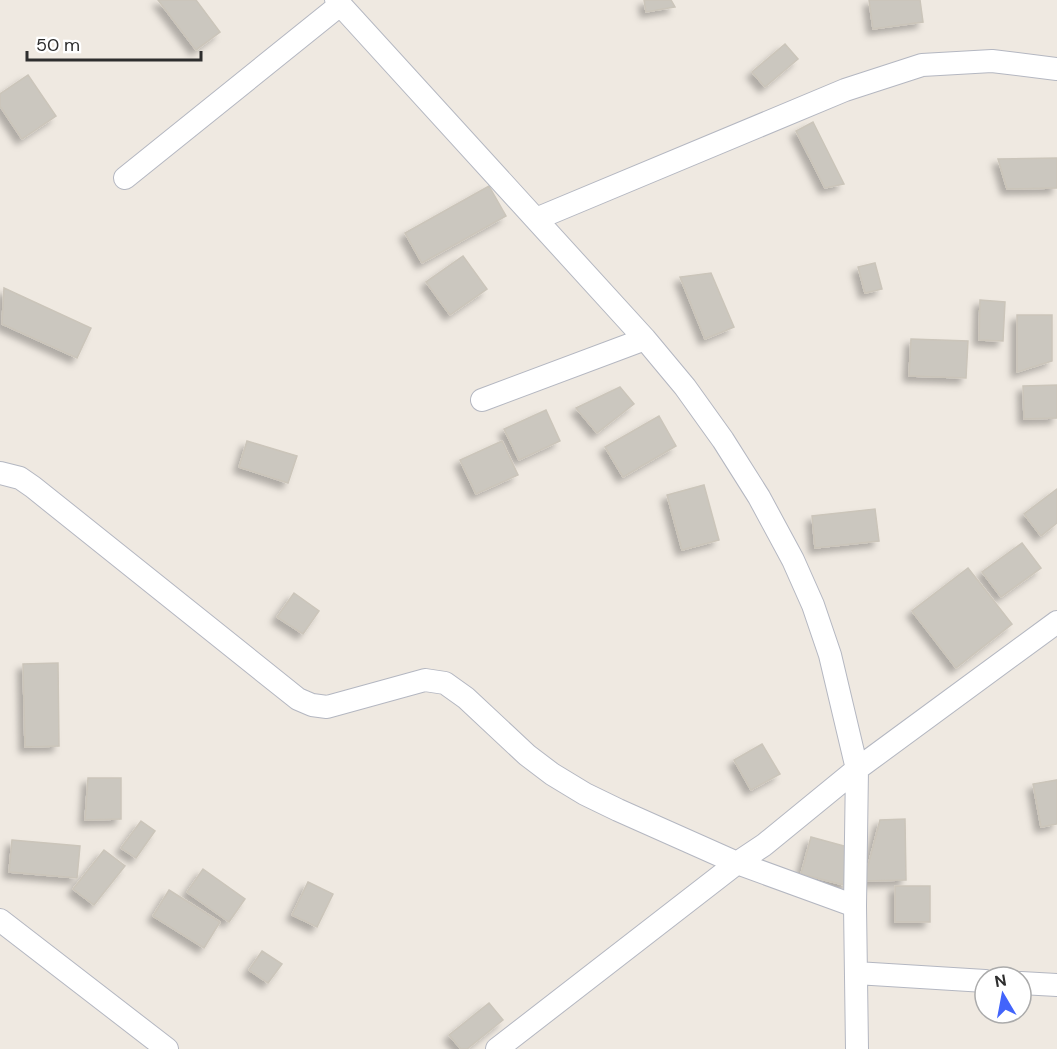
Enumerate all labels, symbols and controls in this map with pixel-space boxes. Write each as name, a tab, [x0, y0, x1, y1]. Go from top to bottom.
scale bar	[27, 24, 201, 62]
text: 50 m	[36, 33, 80, 57]
north arrow	[973, 965, 1033, 1025]
text: N	[993, 969, 1008, 992]

